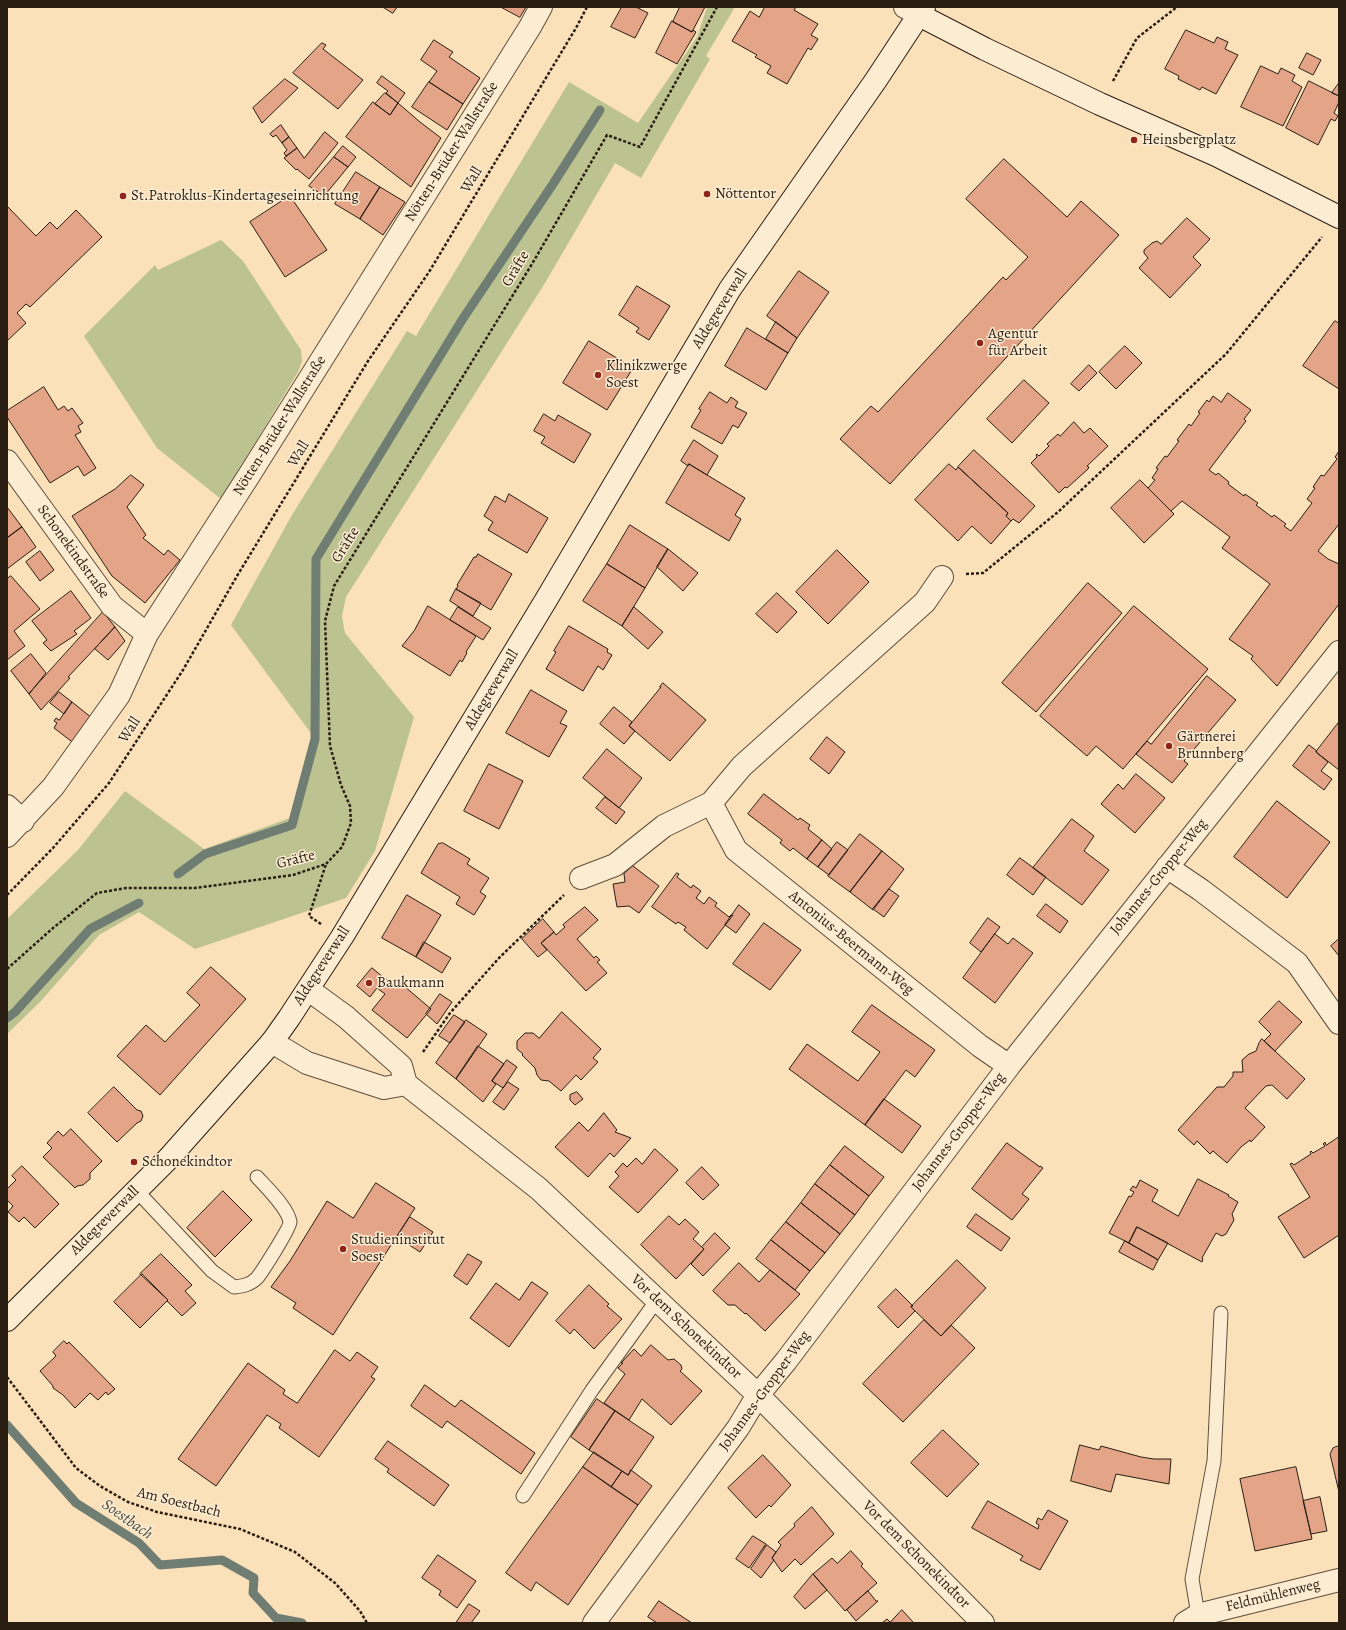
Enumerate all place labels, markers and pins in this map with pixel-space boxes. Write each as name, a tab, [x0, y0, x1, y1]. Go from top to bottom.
place label: Heinsbergplatz	[1142, 131, 1236, 149]
marker: Heinsbergplatz	[1129, 135, 1139, 145]
place label: Nöttentor	[715, 185, 776, 203]
place label: St.Patroklus-Kindertageseinrichtung	[131, 187, 359, 205]
marker: Nöttentor	[702, 189, 712, 199]
marker: St.Patroklus-Kindertageseinrichtung	[118, 191, 128, 201]
place label: Agentur für Arbeit	[988, 325, 1048, 360]
marker: Agentur für Arbeit	[975, 338, 985, 348]
place label: Klinikzwerge Soest	[606, 357, 687, 392]
marker: Klinikzwerge Soest	[593, 370, 603, 380]
place label: Gärtnerei Brunnberg	[1177, 728, 1244, 763]
marker: Gärtnerei Brunnberg	[1164, 741, 1174, 751]
place label: Baukmann	[377, 974, 444, 992]
marker: Baukmann	[364, 978, 374, 988]
place label: Schonekindtor	[142, 1153, 233, 1171]
marker: Schonekindtor	[129, 1157, 139, 1167]
place label: Studieninstitut Soest	[351, 1231, 445, 1266]
marker: Studieninstitut Soest	[338, 1244, 348, 1254]

